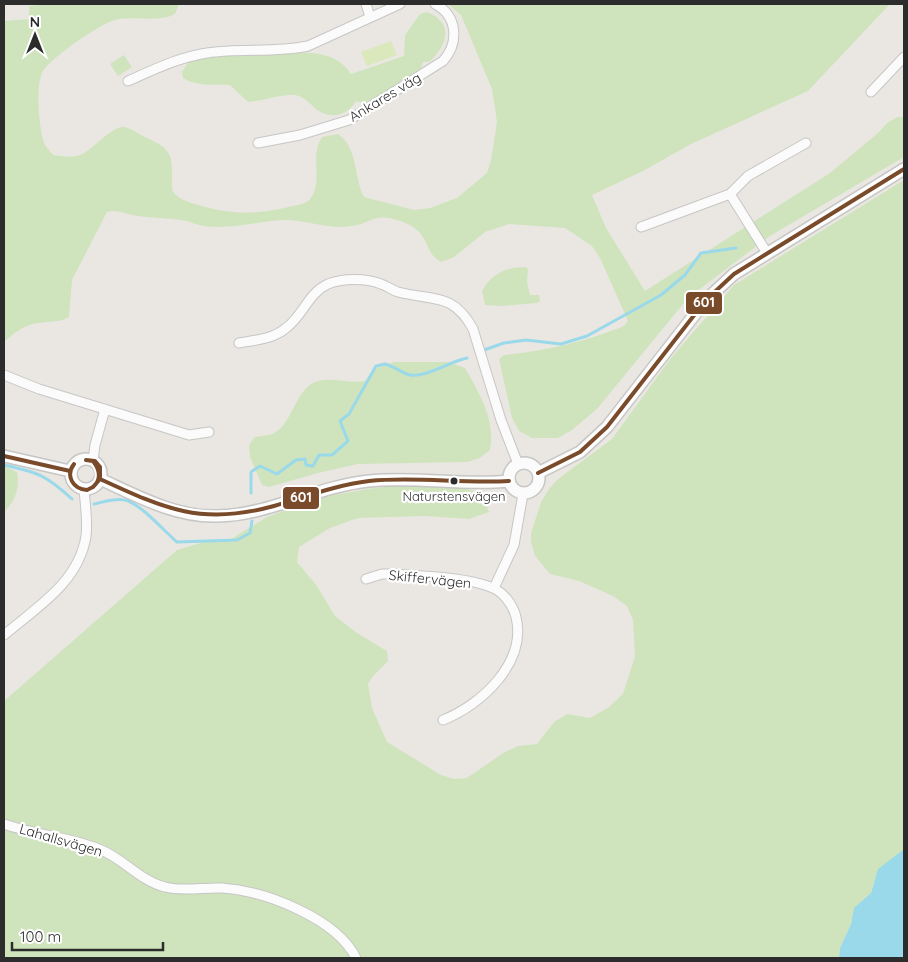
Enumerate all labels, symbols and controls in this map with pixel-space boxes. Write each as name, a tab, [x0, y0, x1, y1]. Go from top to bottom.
north arrow	[10, 10, 60, 60]
text: N	[30, 13, 40, 31]
street label: Ankares väg	[346, 68, 424, 126]
line badge: 601	[685, 291, 723, 315]
text: 601	[693, 293, 715, 311]
marker: Naturstensvägen	[449, 476, 459, 486]
line badge: 601	[282, 486, 320, 510]
text: 601	[290, 488, 312, 506]
place label: Naturstensvägen	[403, 488, 506, 504]
street label: Skiffervägen	[388, 566, 472, 592]
street label: Lahallsvägen	[17, 820, 105, 860]
scale bar	[12, 920, 164, 952]
text: 100 m	[20, 927, 61, 946]

